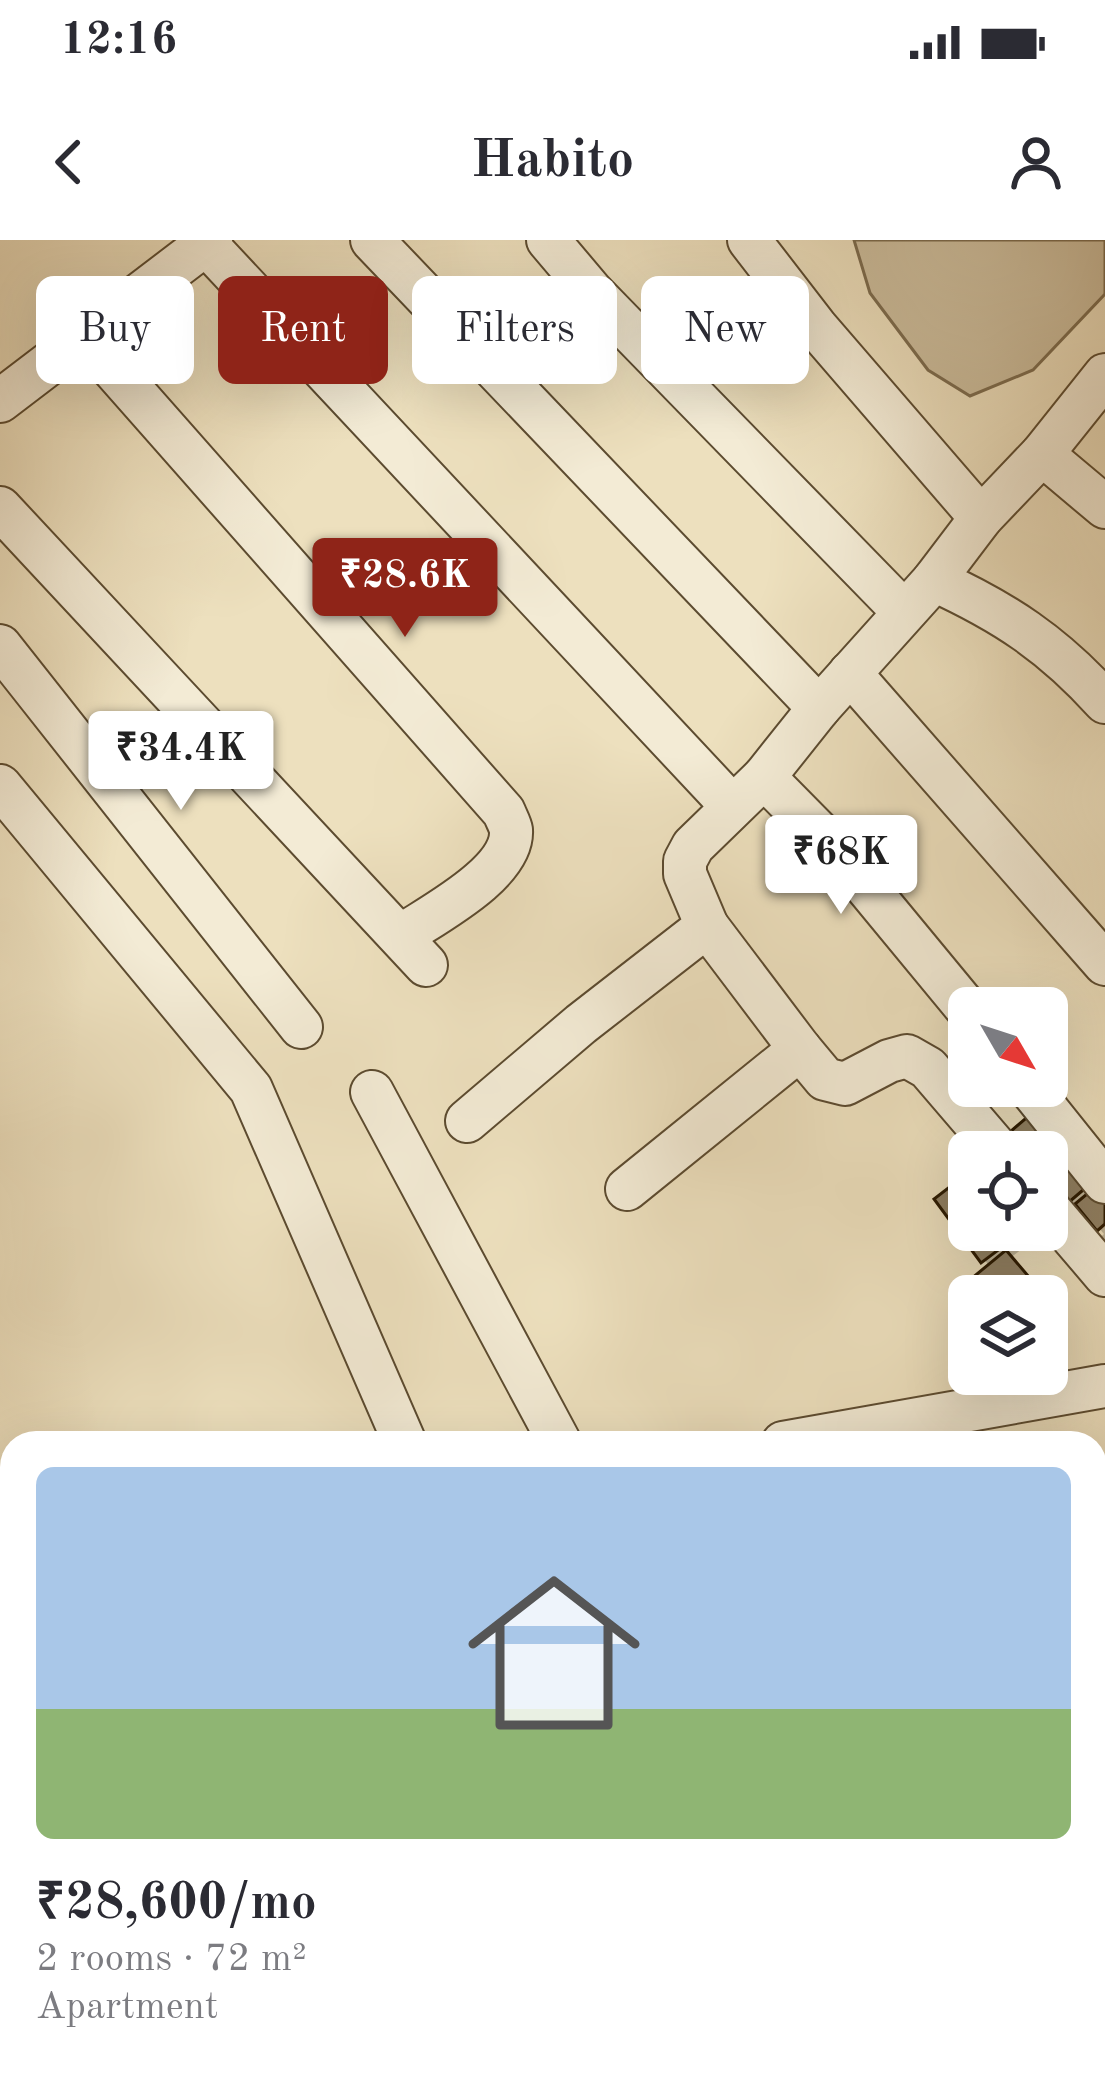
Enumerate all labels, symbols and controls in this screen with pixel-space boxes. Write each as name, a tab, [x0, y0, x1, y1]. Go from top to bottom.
text: 12:16	[60, 19, 177, 64]
icon: back	[36, 129, 102, 195]
icon: person	[1003, 129, 1069, 195]
text: Habito	[471, 135, 634, 189]
chip: Buy	[36, 276, 194, 384]
chip: Rent	[218, 276, 388, 384]
chip: Filters	[412, 276, 617, 384]
chip: New	[641, 276, 809, 384]
pin: ₹28.6K	[307, 538, 503, 640]
text: ₹28.6K	[339, 557, 471, 596]
pin: ₹34.4K	[83, 711, 279, 813]
text: ₹34.4K	[115, 730, 247, 769]
pin: ₹68K	[770, 815, 912, 917]
text: ₹68K	[792, 834, 890, 873]
north arrow	[948, 987, 1068, 1107]
map controls	[948, 987, 1068, 1395]
button: locate	[948, 1131, 1068, 1251]
button: layers	[948, 1275, 1068, 1395]
icon: home	[446, 1545, 662, 1761]
text: ₹28,600/mo	[36, 1879, 317, 1930]
text: 2 rooms · 72 m²	[36, 1940, 307, 1979]
text: Apartment	[36, 1988, 219, 2027]

